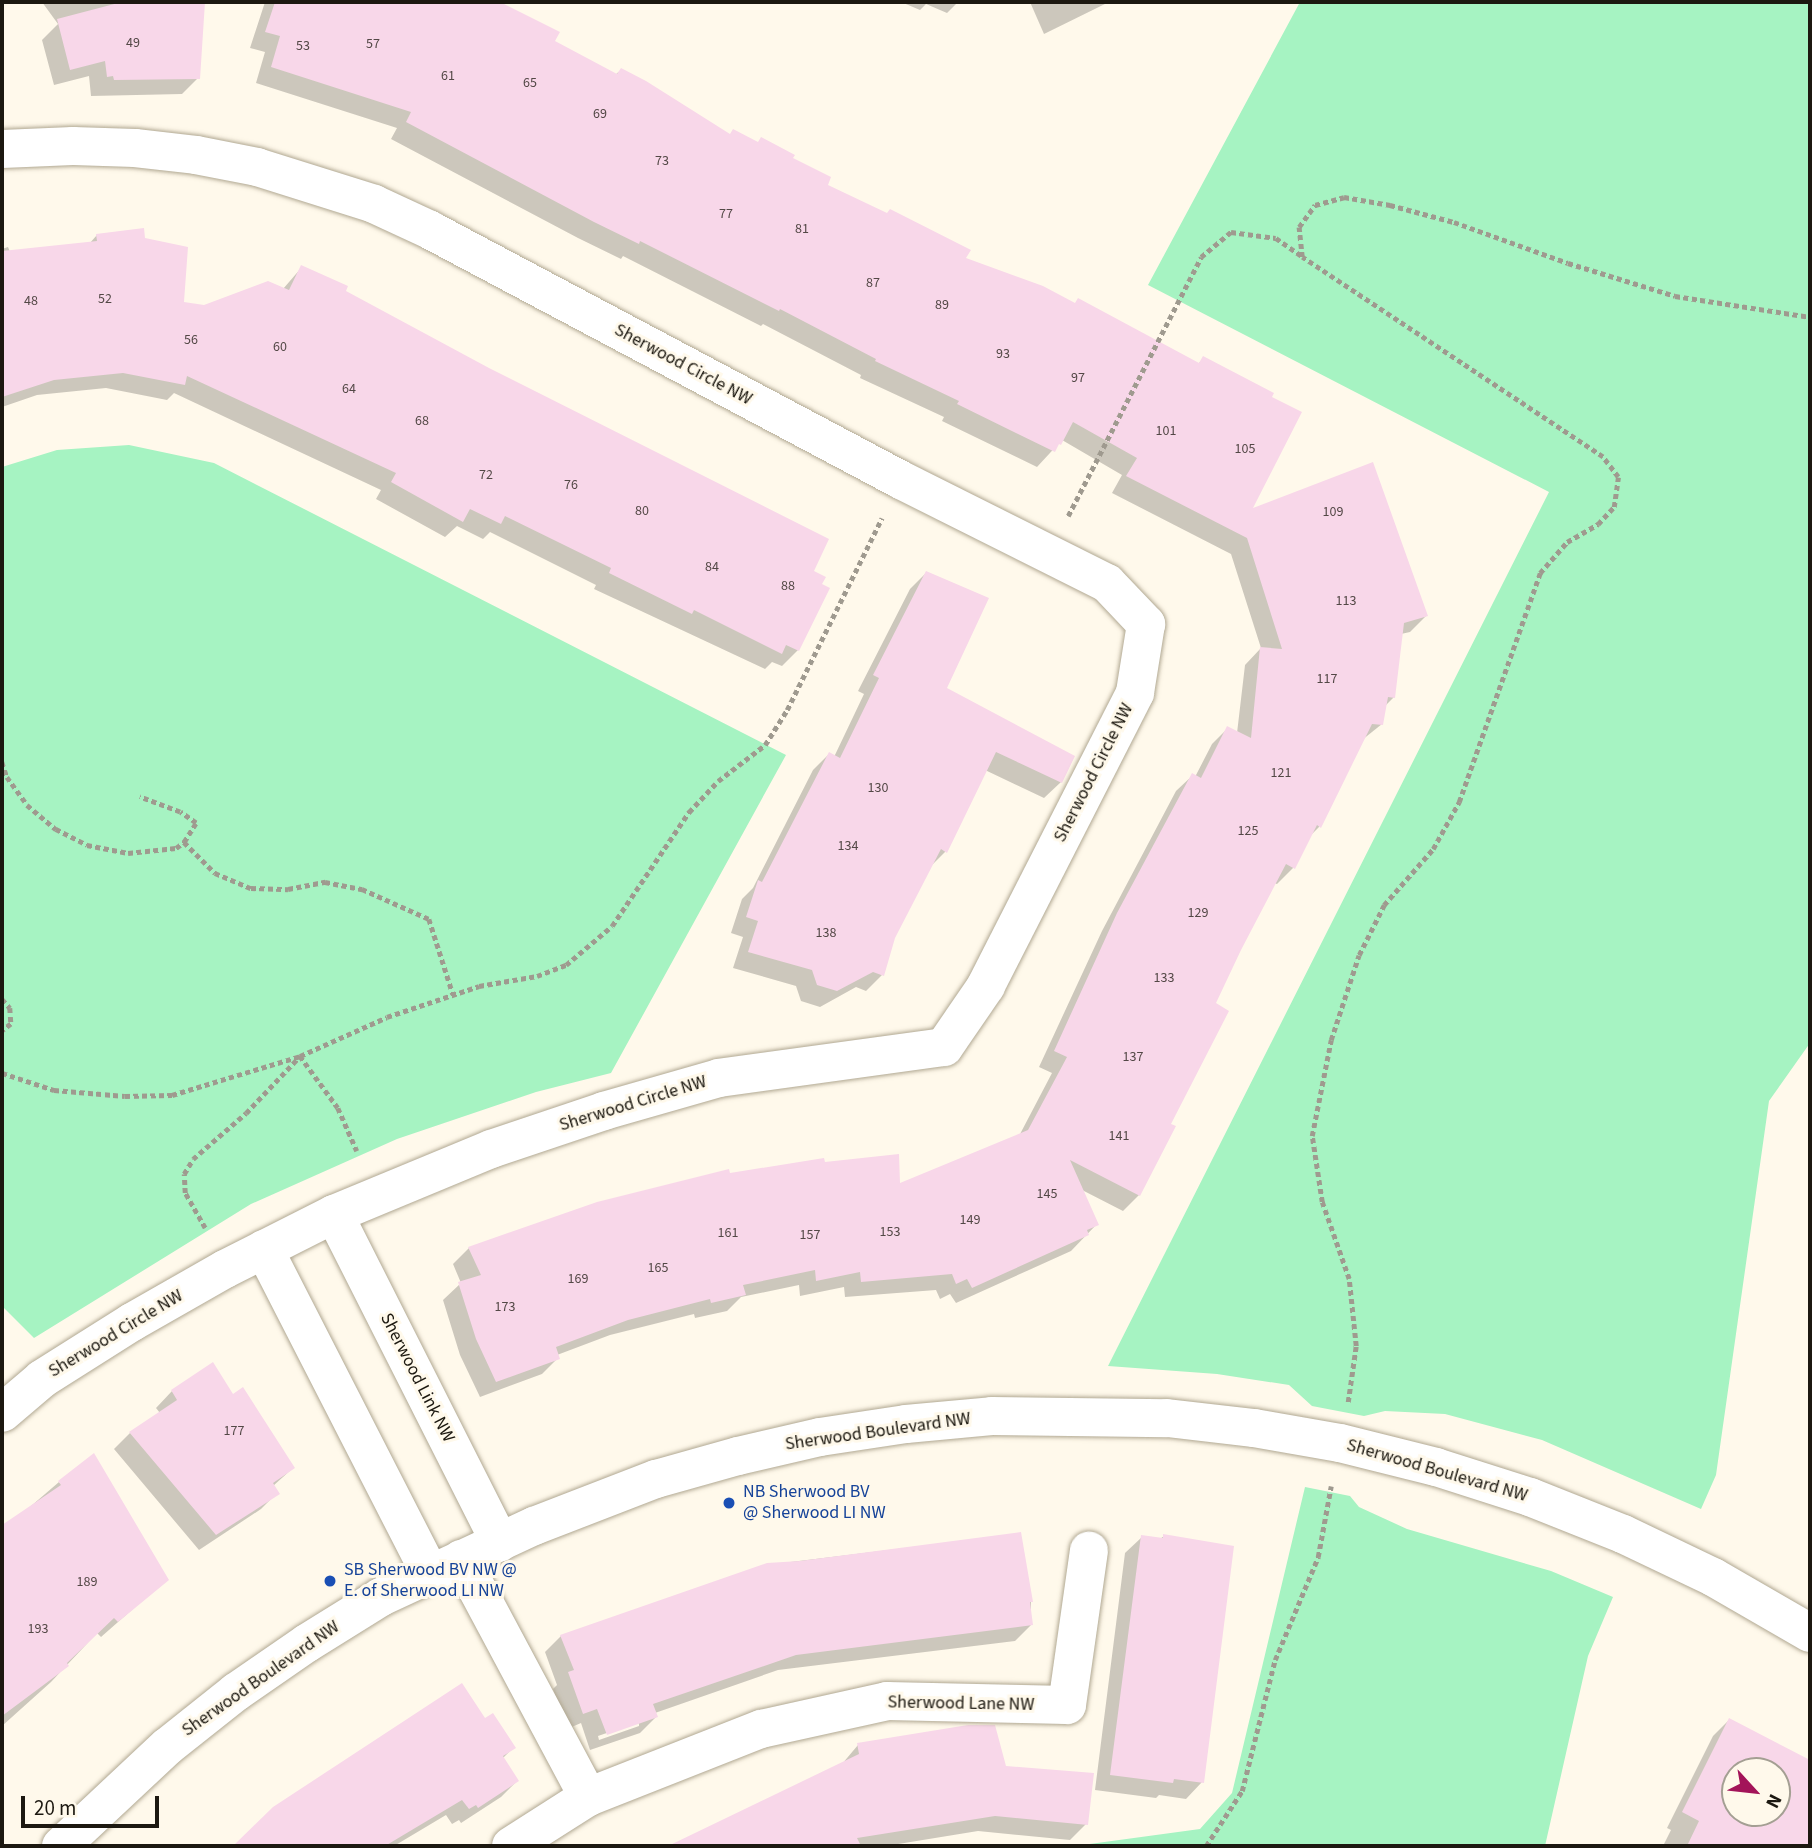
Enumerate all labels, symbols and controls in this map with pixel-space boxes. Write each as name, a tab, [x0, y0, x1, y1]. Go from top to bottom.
house number: 49	[126, 35, 140, 51]
house number: 57	[366, 36, 380, 52]
house number: 53	[296, 38, 310, 54]
house number: 61	[441, 68, 455, 84]
house number: 65	[523, 75, 537, 91]
house number: 69	[593, 106, 607, 122]
house number: 73	[655, 153, 669, 169]
house number: 77	[719, 206, 733, 222]
house number: 81	[795, 221, 809, 237]
house number: 87	[866, 275, 880, 291]
house number: 52	[98, 291, 112, 307]
house number: 48	[24, 293, 38, 309]
house number: 89	[935, 297, 949, 313]
street label: Sherwood Circle NW	[610, 320, 756, 410]
house number: 56	[184, 332, 198, 348]
house number: 60	[273, 339, 287, 355]
house number: 93	[996, 346, 1010, 362]
house number: 97	[1071, 370, 1085, 386]
house number: 64	[342, 381, 356, 397]
house number: 68	[415, 413, 429, 429]
house number: 101	[1156, 423, 1176, 439]
house number: 105	[1235, 441, 1255, 457]
house number: 72	[479, 467, 493, 483]
house number: 76	[564, 477, 578, 493]
house number: 80	[635, 503, 649, 519]
house number: 109	[1323, 504, 1343, 520]
house number: 84	[705, 559, 719, 575]
house number: 88	[781, 578, 795, 594]
house number: 113	[1336, 593, 1356, 609]
house number: 117	[1317, 671, 1337, 687]
street label: Sherwood Circle NW	[1050, 700, 1138, 846]
house number: 121	[1271, 765, 1291, 781]
house number: 130	[868, 780, 888, 796]
house number: 125	[1238, 823, 1258, 839]
house number: 134	[838, 838, 858, 854]
house number: 129	[1188, 905, 1208, 921]
house number: 138	[816, 925, 836, 941]
house number: 133	[1154, 970, 1174, 986]
house number: 137	[1123, 1049, 1143, 1065]
street label: Sherwood Circle NW	[557, 1071, 709, 1137]
house number: 141	[1109, 1128, 1129, 1144]
house number: 145	[1037, 1186, 1057, 1202]
house number: 149	[960, 1212, 980, 1228]
house number: 153	[880, 1224, 900, 1240]
house number: 161	[718, 1225, 738, 1241]
house number: 157	[800, 1227, 820, 1243]
house number: 165	[648, 1260, 668, 1276]
house number: 169	[568, 1271, 588, 1287]
street label: Sherwood Circle NW	[45, 1285, 187, 1383]
house number: 173	[495, 1299, 515, 1315]
street label: Sherwood Link NW	[375, 1310, 459, 1446]
street label: Sherwood Boulevard NW	[784, 1408, 972, 1456]
house number: 177	[224, 1423, 244, 1439]
street label: Sherwood Boulevard NW	[1344, 1435, 1530, 1507]
place label: NB Sherwood BV @ Sherwood LI NW	[743, 1482, 886, 1524]
marker: NB Sherwood BV @ Sherwood LI NW	[721, 1495, 737, 1511]
place label: SB Sherwood BV NW @ E. of Sherwood LI NW	[344, 1560, 517, 1602]
marker: SB Sherwood BV NW @ E. of Sherwood LI NW	[322, 1573, 338, 1589]
house number: 189	[77, 1574, 97, 1590]
street label: Sherwood Boulevard NW	[178, 1616, 344, 1742]
house number: 193	[28, 1621, 48, 1637]
street label: Sherwood Lane NW	[887, 1692, 1035, 1716]
north arrow	[1721, 1757, 1791, 1827]
scale bar	[24, 1782, 163, 1826]
text: N	[1758, 1789, 1788, 1813]
text: 20 m	[34, 1793, 76, 1823]

